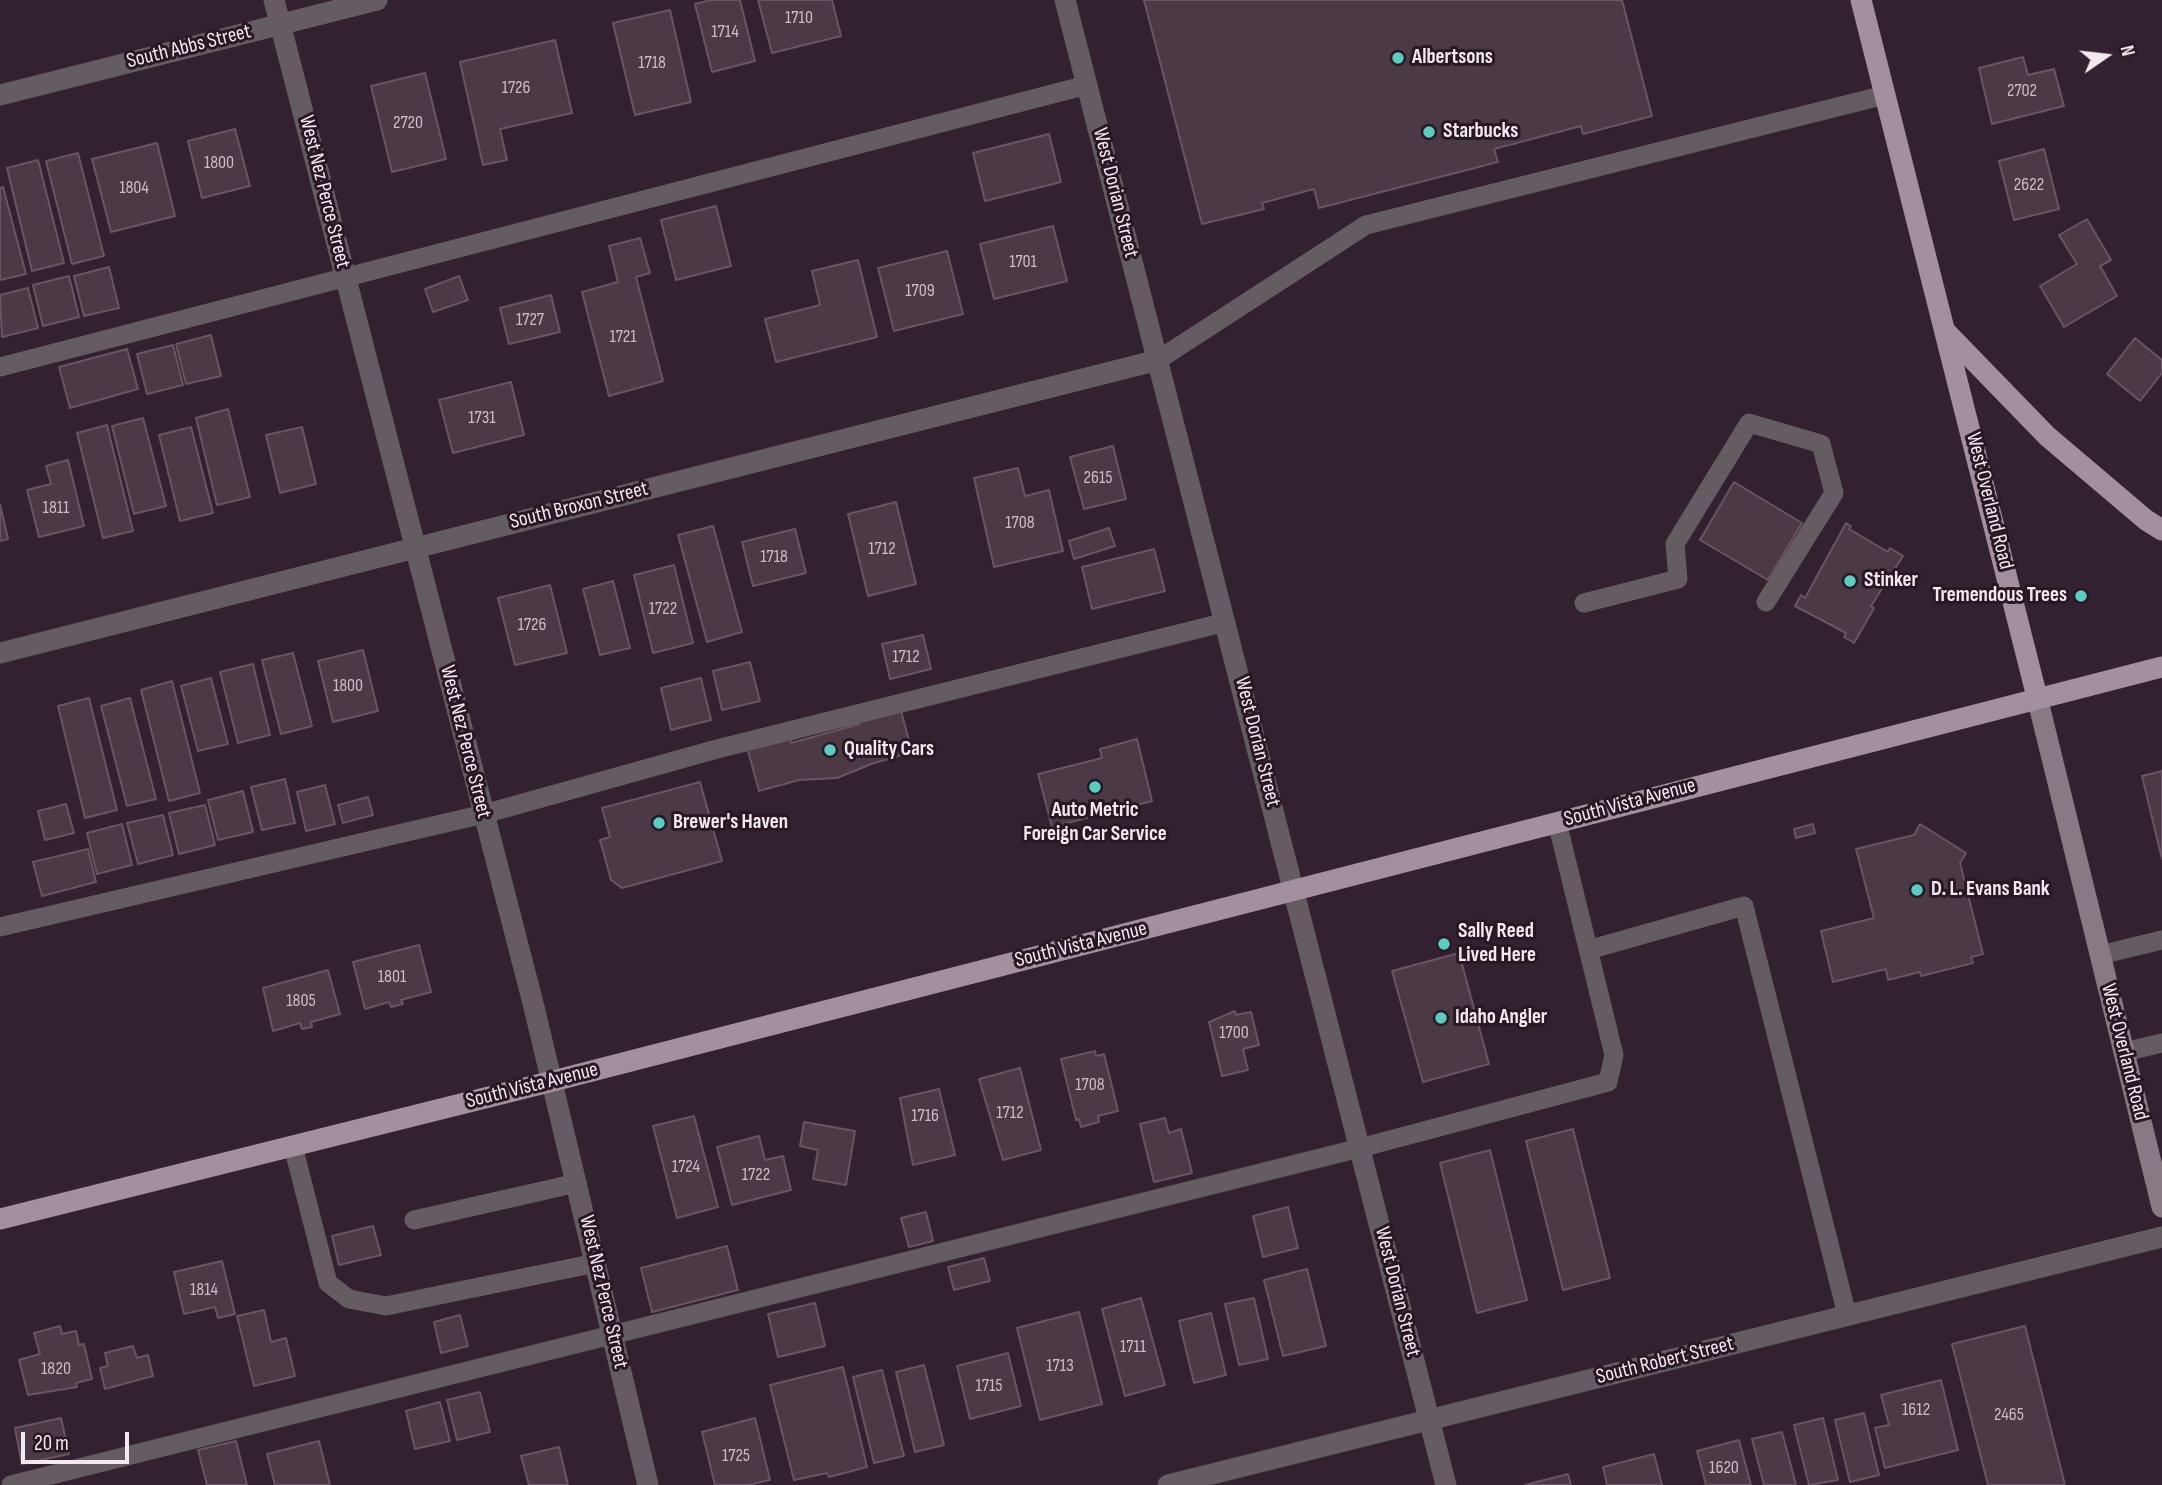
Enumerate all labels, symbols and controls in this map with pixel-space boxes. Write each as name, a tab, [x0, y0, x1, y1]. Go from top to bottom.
house number: 1710	[785, 7, 813, 29]
street label: South Abbs Street	[124, 19, 254, 75]
house number: 1714	[711, 21, 739, 43]
north arrow	[2071, 21, 2141, 91]
text: N	[2114, 43, 2139, 59]
place label: Albertsons	[1412, 45, 1493, 71]
marker: Albertsons	[1390, 50, 1406, 66]
house number: 1718	[638, 52, 666, 74]
house number: 1726	[502, 77, 530, 99]
house number: 2702	[2007, 80, 2037, 102]
house number: 2720	[393, 112, 423, 134]
street label: West Nez Perce Street	[293, 113, 355, 271]
place label: Starbucks	[1443, 119, 1518, 145]
marker: Starbucks	[1421, 124, 1437, 140]
street label: West Dorian Street	[1087, 126, 1143, 260]
house number: 1800	[204, 152, 234, 174]
house number: 2622	[2014, 174, 2044, 196]
house number: 1804	[119, 177, 149, 199]
house number: 1701	[1009, 251, 1037, 273]
house number: 1709	[905, 280, 935, 302]
house number: 1727	[516, 309, 544, 331]
house number: 1721	[609, 326, 637, 348]
house number: 1731	[468, 407, 496, 429]
street label: West Overland Road	[1960, 430, 2018, 572]
house number: 2615	[1084, 467, 1112, 489]
street label: South Broxon Street	[507, 477, 651, 535]
house number: 1811	[43, 497, 69, 519]
house number: 1708	[1005, 512, 1035, 534]
house number: 1712	[868, 538, 896, 560]
house number: 1718	[760, 546, 788, 568]
place label: Stinker	[1864, 568, 1918, 594]
marker: Stinker	[1842, 573, 1858, 589]
place label: Tremendous Trees	[1933, 583, 2067, 609]
marker: Tremendous Trees	[2073, 588, 2089, 604]
house number: 1722	[649, 598, 677, 620]
house number: 1726	[518, 614, 546, 636]
house number: 1712	[892, 646, 920, 668]
street label: West Nez Perce Street	[434, 663, 496, 821]
house number: 1800	[333, 675, 363, 697]
street label: West Dorian Street	[1229, 675, 1285, 809]
place label: Quality Cars	[844, 737, 934, 763]
marker: Quality Cars	[822, 742, 838, 758]
street label: South Vista Avenue	[1561, 773, 1699, 833]
marker: Auto Metric Foreign Car Service	[1087, 779, 1103, 795]
place label: Auto Metric Foreign Car Service	[1023, 798, 1167, 848]
place label: Brewer's Haven	[673, 810, 788, 836]
marker: Brewer's Haven	[651, 815, 667, 831]
place label: D. L. Evans Bank	[1931, 877, 2050, 903]
marker: D. L. Evans Bank	[1909, 882, 1925, 898]
street label: South Vista Avenue	[1012, 916, 1150, 974]
place label: Sally Reed Lived Here	[1458, 919, 1536, 969]
marker: Sally Reed Lived Here	[1436, 936, 1452, 952]
house number: 1801	[378, 966, 406, 988]
street label: West Overland Road	[2095, 981, 2153, 1123]
house number: 1805	[286, 990, 316, 1012]
place label: Idaho Angler	[1455, 1005, 1547, 1031]
marker: Idaho Angler	[1433, 1010, 1449, 1026]
house number: 1700	[1219, 1022, 1249, 1044]
street label: South Vista Avenue	[463, 1057, 601, 1115]
house number: 1708	[1075, 1074, 1105, 1096]
house number: 1712	[996, 1102, 1024, 1124]
house number: 1716	[911, 1105, 939, 1127]
house number: 1724	[672, 1156, 700, 1178]
house number: 1722	[742, 1164, 770, 1186]
street label: West Nez Perce Street	[573, 1213, 633, 1371]
street label: West Dorian Street	[1369, 1225, 1425, 1359]
house number: 1814	[190, 1279, 218, 1301]
street label: South Robert Street	[1594, 1332, 1736, 1390]
house number: 1711	[1120, 1336, 1146, 1358]
house number: 1713	[1046, 1355, 1074, 1377]
house number: 1820	[41, 1358, 71, 1380]
house number: 1715	[975, 1375, 1003, 1397]
house number: 1612	[1902, 1399, 1930, 1421]
house number: 2465	[1994, 1404, 2024, 1426]
scale bar	[24, 1418, 133, 1462]
text: 20 m	[34, 1431, 69, 1456]
house number: 1725	[722, 1445, 750, 1467]
house number: 1620	[1709, 1457, 1739, 1479]

